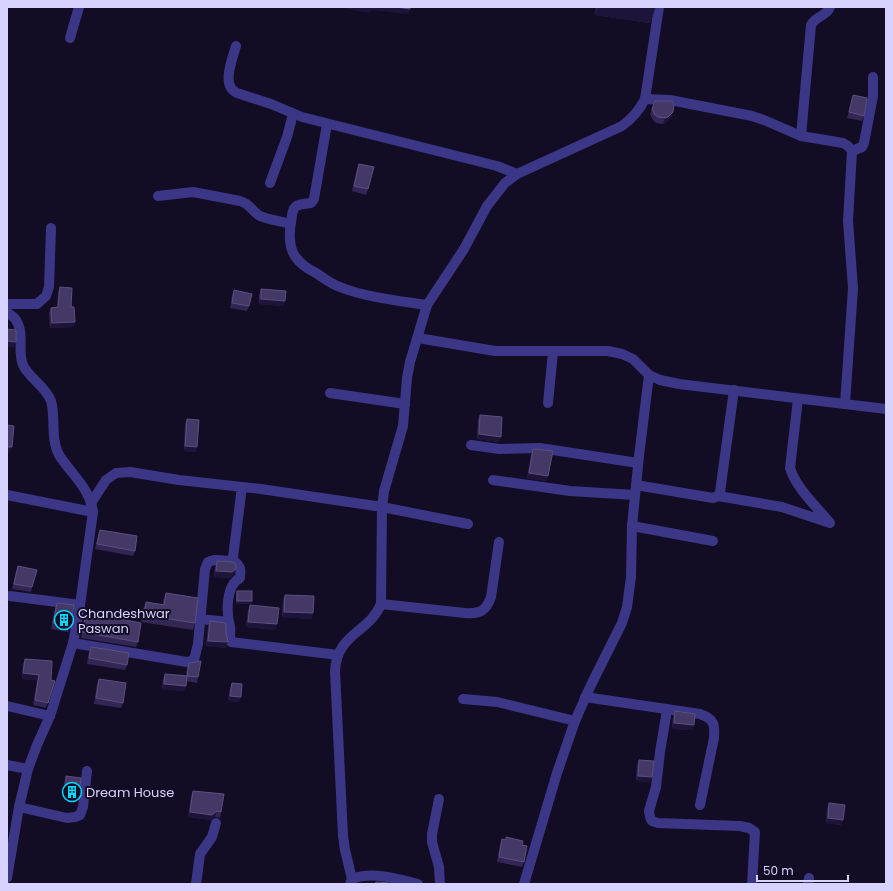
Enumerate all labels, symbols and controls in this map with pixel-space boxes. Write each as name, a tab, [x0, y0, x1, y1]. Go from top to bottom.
place label: Chandeshwar Paswan	[78, 604, 170, 638]
building icon: Chandeshwar Paswan	[53, 609, 75, 631]
building icon: Dream House	[61, 781, 83, 803]
place label: Dream House	[86, 783, 174, 802]
scale bar	[757, 857, 848, 883]
text: 50 m	[763, 862, 794, 879]

